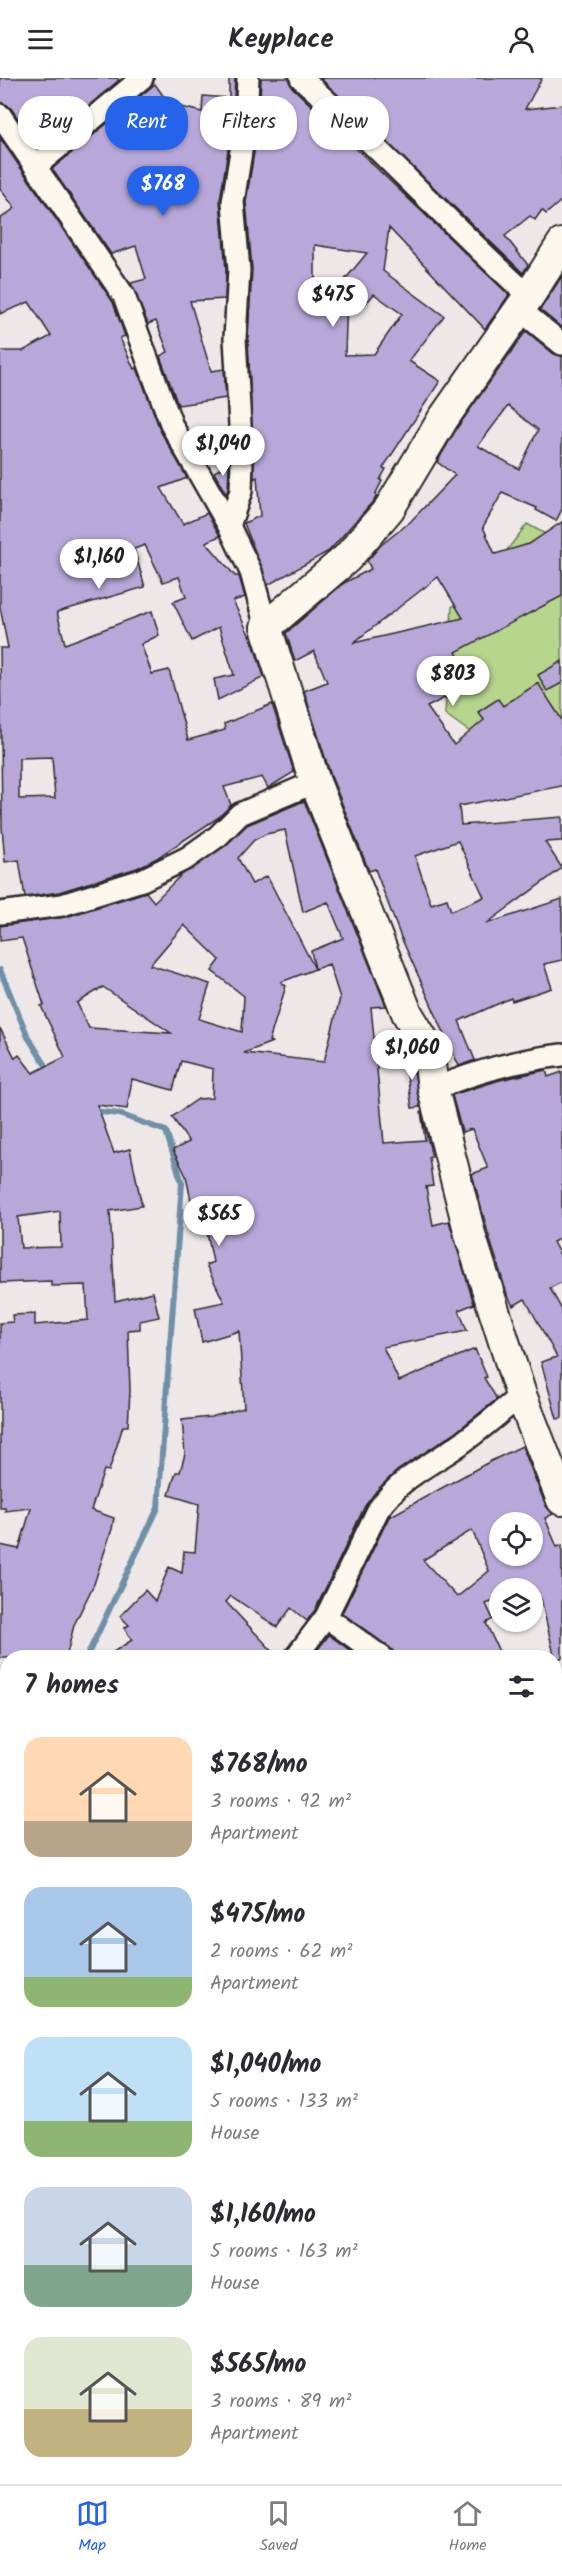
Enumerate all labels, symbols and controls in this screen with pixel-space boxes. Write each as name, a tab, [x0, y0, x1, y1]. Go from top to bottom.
text: Keyplace	[228, 18, 334, 61]
icon: menu	[24, 23, 57, 56]
icon: person	[505, 23, 538, 56]
chip: Buy	[18, 96, 93, 150]
chip: Rent	[105, 96, 188, 150]
chip: Filters	[200, 96, 297, 150]
chip: New	[309, 96, 389, 150]
pin: $768	[127, 166, 199, 217]
text: $768	[141, 169, 185, 201]
pin: $475	[297, 277, 369, 328]
text: $475	[312, 280, 354, 312]
pin: $1,040	[174, 426, 272, 477]
text: $1,040	[196, 429, 250, 461]
pin: $1,160	[50, 539, 148, 590]
text: $1,160	[74, 542, 124, 574]
pin: $803	[417, 656, 489, 707]
text: $803	[431, 659, 475, 691]
pin: $1,060	[363, 1030, 461, 1081]
text: $1,060	[385, 1033, 439, 1065]
pin: $565	[183, 1196, 255, 1247]
text: $565	[198, 1199, 240, 1231]
map controls	[489, 1512, 543, 1632]
button: locate	[489, 1512, 543, 1566]
button: layers	[489, 1578, 543, 1632]
text: 7 homes	[24, 1665, 119, 1707]
icon: filters	[505, 1670, 538, 1703]
text: $768/mo	[210, 1744, 308, 1786]
icon: home	[72, 1761, 144, 1833]
text: 3 rooms · 92 m²	[210, 1786, 351, 1818]
text: Apartment	[210, 1818, 299, 1850]
text: $475/mo	[210, 1894, 305, 1936]
icon: home	[72, 1911, 144, 1983]
text: 2 rooms · 62 m²	[210, 1936, 352, 1968]
text: Apartment	[210, 1968, 299, 2000]
text: $1,040/mo	[210, 2044, 321, 2086]
icon: home	[72, 2061, 144, 2133]
text: 5 rooms · 133 m²	[210, 2086, 358, 2118]
text: House	[210, 2118, 260, 2150]
text: $1,160/mo	[210, 2194, 316, 2236]
icon: home	[72, 2211, 144, 2283]
text: 5 rooms · 163 m²	[210, 2236, 358, 2268]
text: House	[210, 2268, 260, 2300]
text: $565/mo	[210, 2344, 306, 2386]
icon: home	[72, 2361, 144, 2433]
text: 3 rooms · 89 m²	[210, 2386, 351, 2418]
text: Apartment	[210, 2418, 299, 2450]
tab: Map	[76, 2497, 109, 2558]
tab: Saved	[260, 2497, 298, 2558]
tab: Home	[449, 2497, 486, 2558]

